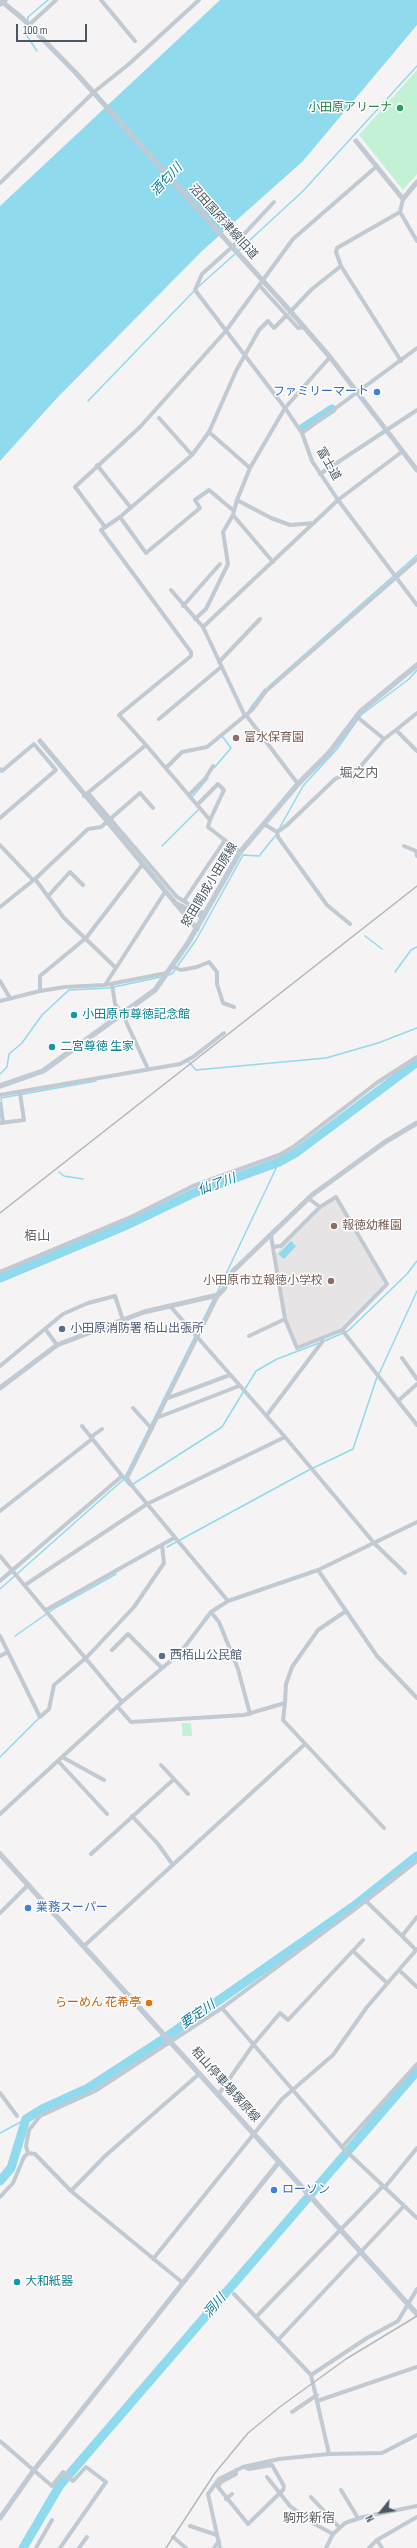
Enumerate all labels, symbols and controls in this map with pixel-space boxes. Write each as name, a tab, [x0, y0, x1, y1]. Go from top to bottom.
scale bar	[18, 16, 89, 42]
text: 100 m	[23, 23, 48, 38]
place label: 小田原アリーナ	[308, 101, 392, 115]
marker: 小田原アリーナ	[395, 103, 405, 113]
water label: 酒匂川	[148, 160, 186, 200]
street label: 沼田国府津線旧道	[186, 182, 260, 262]
place label: ファミリーマート	[273, 385, 369, 399]
marker: ファミリーマート	[372, 387, 382, 397]
street label: 富士道	[313, 445, 343, 483]
place label: 富水保育園	[244, 731, 304, 745]
marker: 富水保育園	[231, 733, 241, 743]
district label: 堀之内	[340, 766, 378, 782]
street label: 怒田開成小田原線	[179, 840, 241, 930]
place label: 小田原市尊徳記念館	[82, 1008, 190, 1022]
marker: 小田原市尊徳記念館	[69, 1010, 79, 1020]
place label: 二宮尊徳 生家	[60, 1040, 134, 1054]
marker: 二宮尊徳 生家	[47, 1042, 57, 1052]
water label: 仙了川	[196, 1171, 238, 1199]
place label: 報徳幼稚園	[342, 1219, 402, 1233]
marker: 報徳幼稚園	[329, 1221, 339, 1231]
district label: 栢山	[24, 1229, 50, 1245]
place label: 小田原市立報徳小学校	[203, 1274, 323, 1288]
marker: 小田原市立報徳小学校	[326, 1276, 336, 1286]
place label: 小田原消防署 栢山出張所	[70, 1322, 204, 1336]
marker: 小田原消防署 栢山出張所	[57, 1324, 67, 1334]
place label: 西栢山公民館	[170, 1649, 242, 1663]
marker: 西栢山公民館	[157, 1651, 167, 1661]
place label: 業務スーパー	[36, 1901, 108, 1915]
marker: 業務スーパー	[23, 1903, 33, 1913]
place label: らーめん 花希亭	[55, 1996, 141, 2010]
water label: 要定川	[178, 1997, 218, 2033]
marker: らーめん 花希亭	[144, 1998, 154, 2008]
street label: 栢山停車場塚原線	[188, 2045, 262, 2125]
place label: ローソン	[282, 2183, 330, 2197]
marker: ローソン	[269, 2185, 279, 2195]
place label: 大和紙器	[25, 2275, 73, 2289]
marker: 大和紙器	[12, 2277, 22, 2287]
water label: 洞川	[201, 2291, 229, 2321]
north arrow	[361, 2492, 401, 2532]
district label: 駒形新宿	[283, 2511, 335, 2527]
text: N	[363, 2512, 377, 2524]

